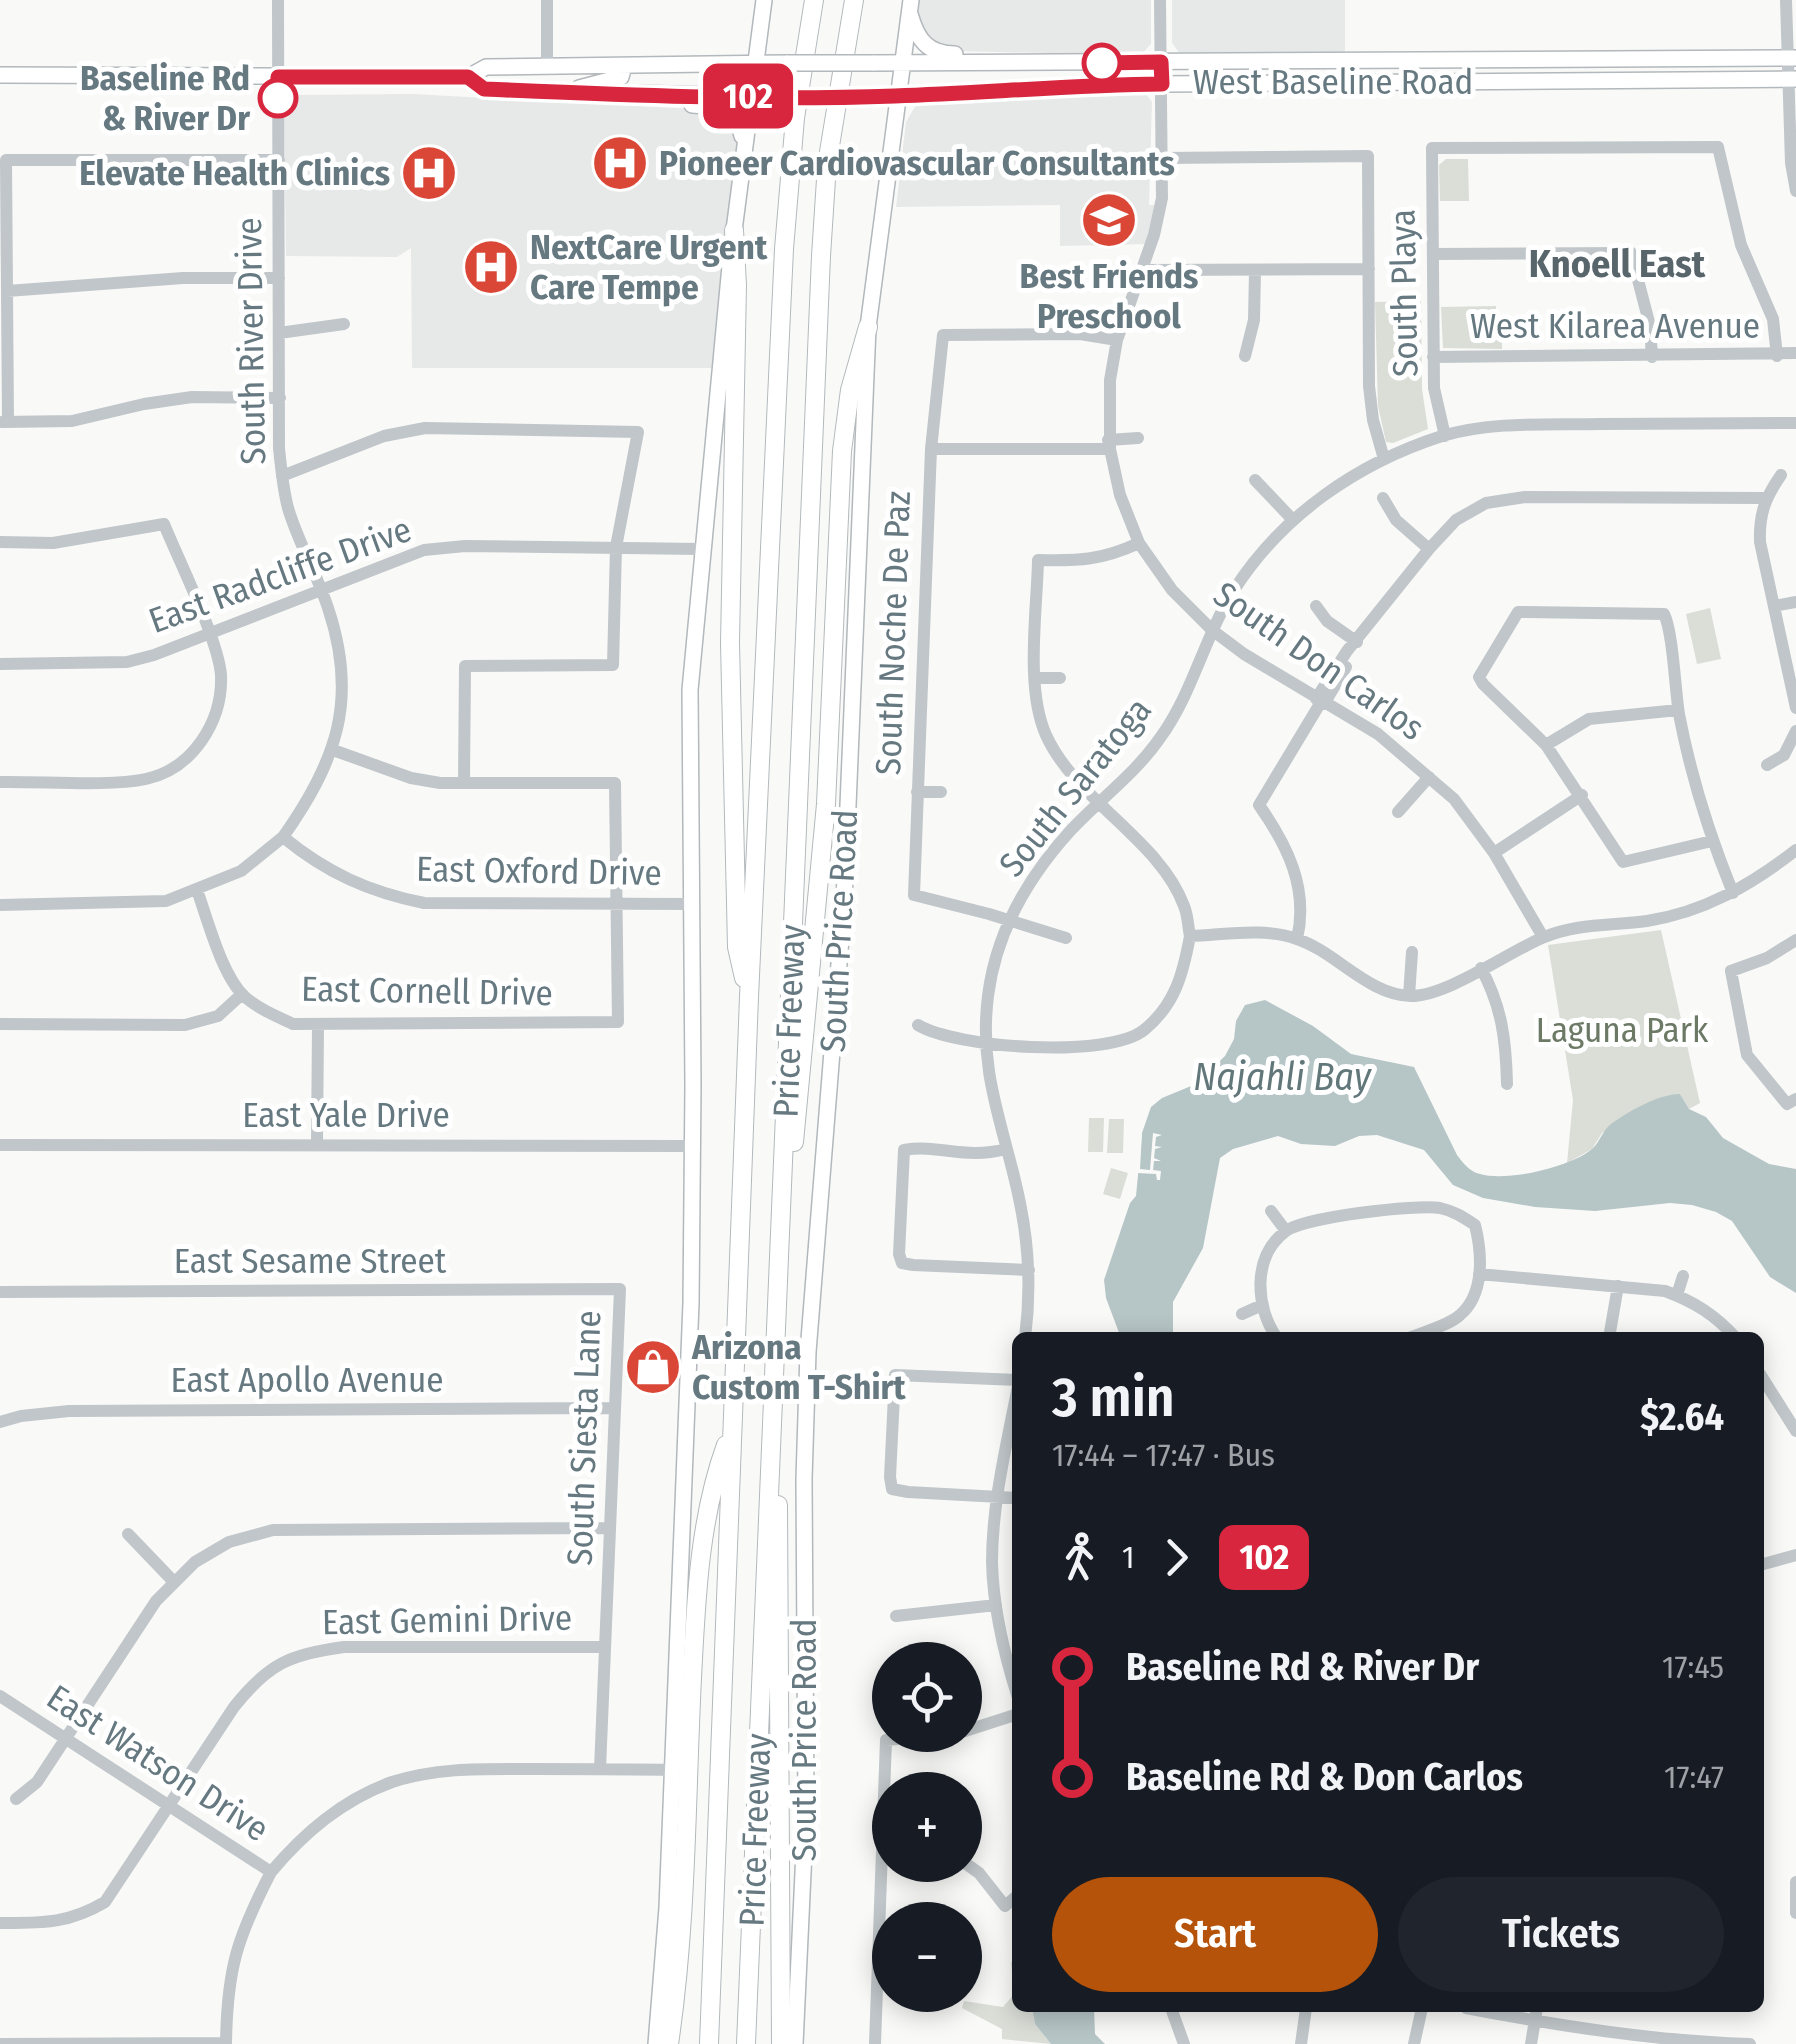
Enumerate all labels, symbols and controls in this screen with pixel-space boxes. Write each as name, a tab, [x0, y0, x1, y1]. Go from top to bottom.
unlabelled marker	[1083, 44, 1121, 82]
place label: Baseline Rd & River Dr	[80, 57, 250, 139]
street label: West Baseline Road	[1193, 61, 1473, 103]
line badge: 102	[690, 64, 806, 128]
text: 102	[723, 75, 773, 117]
marker: Baseline Rd & River Dr	[259, 79, 297, 117]
hospital icon: Pioneer Cardiovascular Consultants	[590, 133, 650, 193]
place label: Pioneer Cardiovascular Consultants	[659, 142, 1175, 184]
hospital icon: Elevate Health Clinics	[399, 143, 459, 203]
place label: Elevate Health Clinics	[79, 152, 390, 194]
school or university icon: Best Friends Preschool	[1079, 190, 1139, 250]
street label: South Playa	[1382, 209, 1426, 377]
street label: South River Drive	[228, 217, 274, 465]
place label: NextCare Urgent Care Tempe	[530, 226, 768, 308]
hospital icon: NextCare Urgent Care Tempe	[461, 237, 521, 297]
district label: Knoell East	[1529, 241, 1706, 287]
place label: Best Friends Preschool	[1020, 255, 1198, 337]
street label: West Kilarea Avenue	[1470, 305, 1760, 347]
street label: South Noche De Paz	[867, 490, 919, 776]
street label: East Radcliffe Drive	[143, 508, 417, 642]
street label: South Don Carlos	[1206, 573, 1432, 749]
street label: South Saratoga	[990, 689, 1160, 885]
street label: South Price Road	[812, 808, 866, 1054]
street label: East Oxford Drive	[416, 848, 662, 894]
street label: Price Freeway	[765, 923, 813, 1118]
street label: East Cornell Drive	[301, 968, 553, 1014]
park label: Laguna Park	[1536, 1009, 1709, 1051]
water label: Najahli Bay	[1193, 1054, 1372, 1100]
street label: East Yale Drive	[242, 1094, 450, 1136]
street label: East Sesame Street	[174, 1240, 447, 1282]
street label: South Siesta Lane	[559, 1310, 609, 1566]
place label: Arizona Custom T-Shirt	[691, 1326, 906, 1408]
shop icon: Arizona Custom T-Shirt	[623, 1337, 683, 1397]
street label: East Apollo Avenue	[170, 1359, 444, 1401]
text: 3 min	[1052, 1365, 1175, 1431]
text: $2.64	[1640, 1394, 1724, 1440]
text: 17:44 – 17:47 · Bus	[1052, 1436, 1275, 1474]
icon: walk	[1052, 1530, 1107, 1585]
icon: forward	[1149, 1530, 1204, 1585]
text: 102	[1239, 1536, 1289, 1578]
text: 1	[1122, 1538, 1134, 1576]
street label: East Gemini Drive	[322, 1597, 572, 1643]
street label: South Price Road	[783, 1618, 825, 1862]
map controls	[872, 1642, 982, 2012]
button: locate	[872, 1642, 982, 1752]
text: Baseline Rd & River Dr	[1126, 1644, 1479, 1690]
text: 17:45	[1662, 1648, 1724, 1686]
street label: East Watson Drive	[39, 1676, 277, 1850]
street label: Price Freeway	[731, 1732, 779, 1927]
text: Baseline Rd & Don Carlos	[1126, 1754, 1523, 1800]
text: 17:47	[1664, 1758, 1724, 1796]
button: +	[872, 1772, 982, 1882]
button: Start	[1052, 1877, 1378, 1992]
button: Tickets	[1398, 1877, 1724, 1992]
button: −	[872, 1902, 982, 2012]

